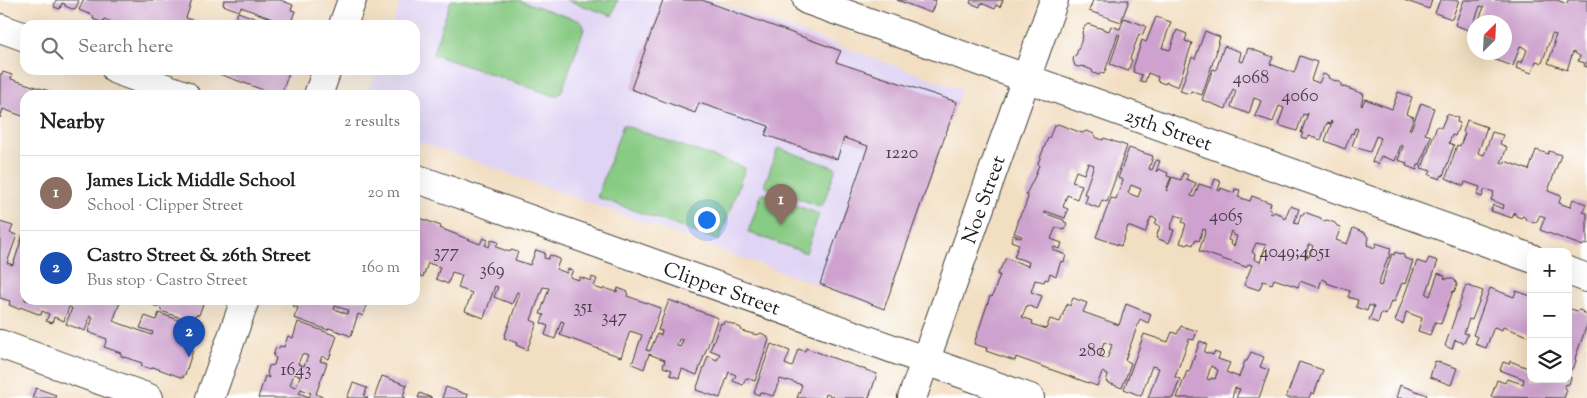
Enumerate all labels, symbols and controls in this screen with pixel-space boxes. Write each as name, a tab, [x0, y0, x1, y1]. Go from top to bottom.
north arrow	[1467, 15, 1512, 60]
search box	[20, 20, 420, 75]
icon: search	[38, 34, 66, 62]
text: Search here	[78, 34, 173, 61]
house number: 4068	[1233, 66, 1269, 92]
house number: 4060	[1282, 84, 1318, 110]
street label: 25th Street	[1120, 102, 1216, 160]
text: Nearby	[40, 108, 105, 138]
text: 2 results	[344, 111, 400, 134]
house number: 1220	[886, 141, 918, 167]
street label: Noe Street	[956, 152, 1014, 248]
text: James Lick Middle School	[87, 168, 296, 195]
text: 1	[53, 182, 59, 205]
text: 20 m	[367, 182, 400, 205]
pin: 1	[765, 184, 797, 225]
text: School · Clipper Street	[87, 195, 243, 218]
house number: 4065	[1209, 204, 1243, 230]
your location	[694, 207, 720, 233]
house number: 377	[433, 240, 459, 266]
house number: 4049;4051	[1260, 240, 1330, 266]
text: Castro Street & 26th Street	[87, 243, 310, 270]
map controls	[1527, 248, 1572, 383]
button: +	[1527, 248, 1572, 293]
street label: Clipper Street	[659, 256, 784, 324]
text: 2	[52, 257, 60, 280]
text: 160 m	[362, 257, 400, 280]
house number: 369	[480, 258, 505, 284]
text: Bus stop · Castro Street	[87, 270, 247, 293]
button: −	[1527, 293, 1572, 338]
house number: 351	[573, 295, 593, 321]
house number: 347	[601, 305, 627, 331]
pin: 2	[173, 316, 205, 357]
button: layers	[1527, 338, 1572, 383]
house number: 280	[1079, 339, 1105, 365]
house number: 1643	[280, 358, 312, 384]

